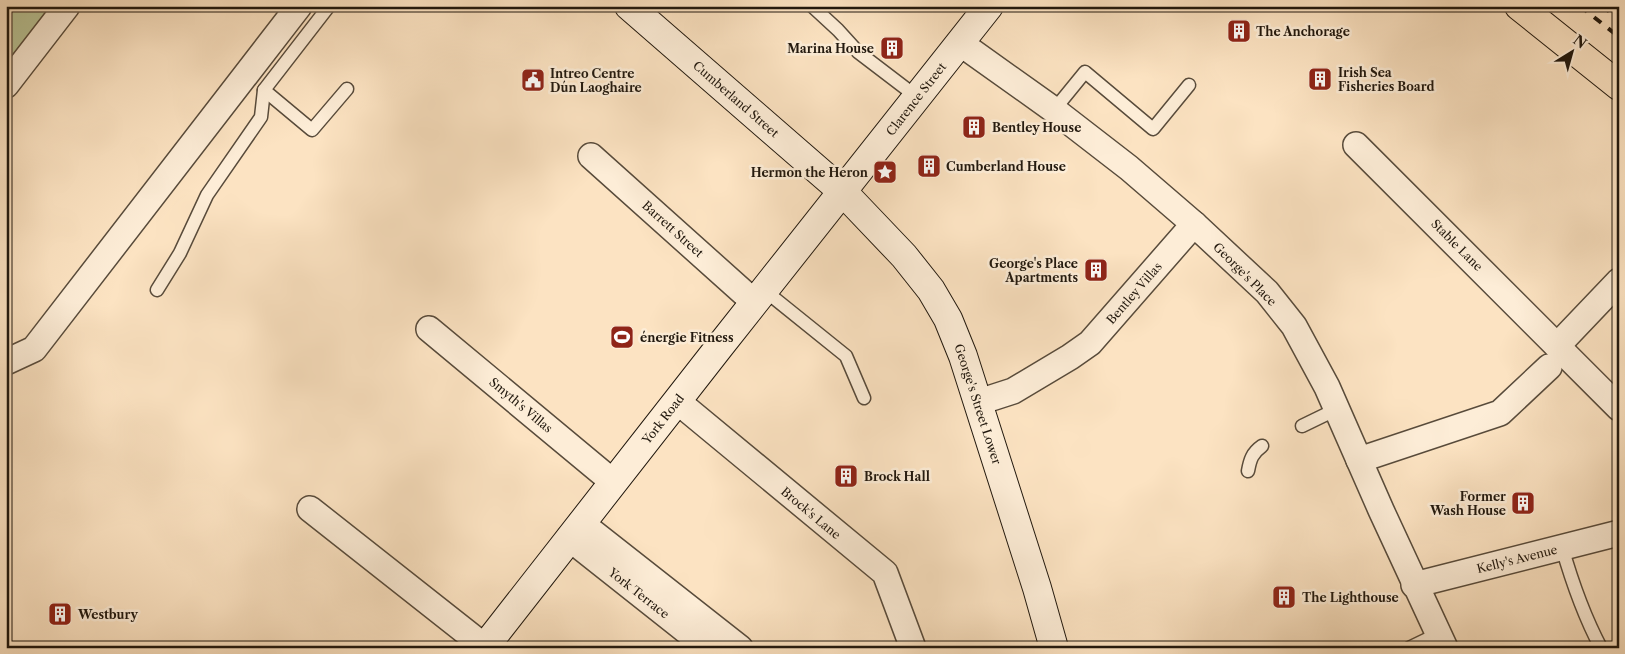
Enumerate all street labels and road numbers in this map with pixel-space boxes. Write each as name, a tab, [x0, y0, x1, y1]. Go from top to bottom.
street label: Cumberland Street	[690, 58, 783, 141]
street label: Clarence Street	[883, 59, 950, 138]
street label: Barrett Street	[639, 198, 707, 261]
street label: Stable Lane	[1428, 216, 1486, 274]
street label: George's Place	[1210, 239, 1280, 309]
street label: Bentley Villas	[1103, 259, 1165, 327]
street label: George's Street Lower	[951, 342, 1005, 466]
street label: Smyth's Villas	[486, 374, 556, 436]
street label: York Road	[638, 391, 688, 448]
street label: Brock's Lane	[778, 484, 844, 542]
street label: Kelly's Avenue	[1475, 542, 1559, 576]
street label: York Terrace	[605, 564, 673, 622]

